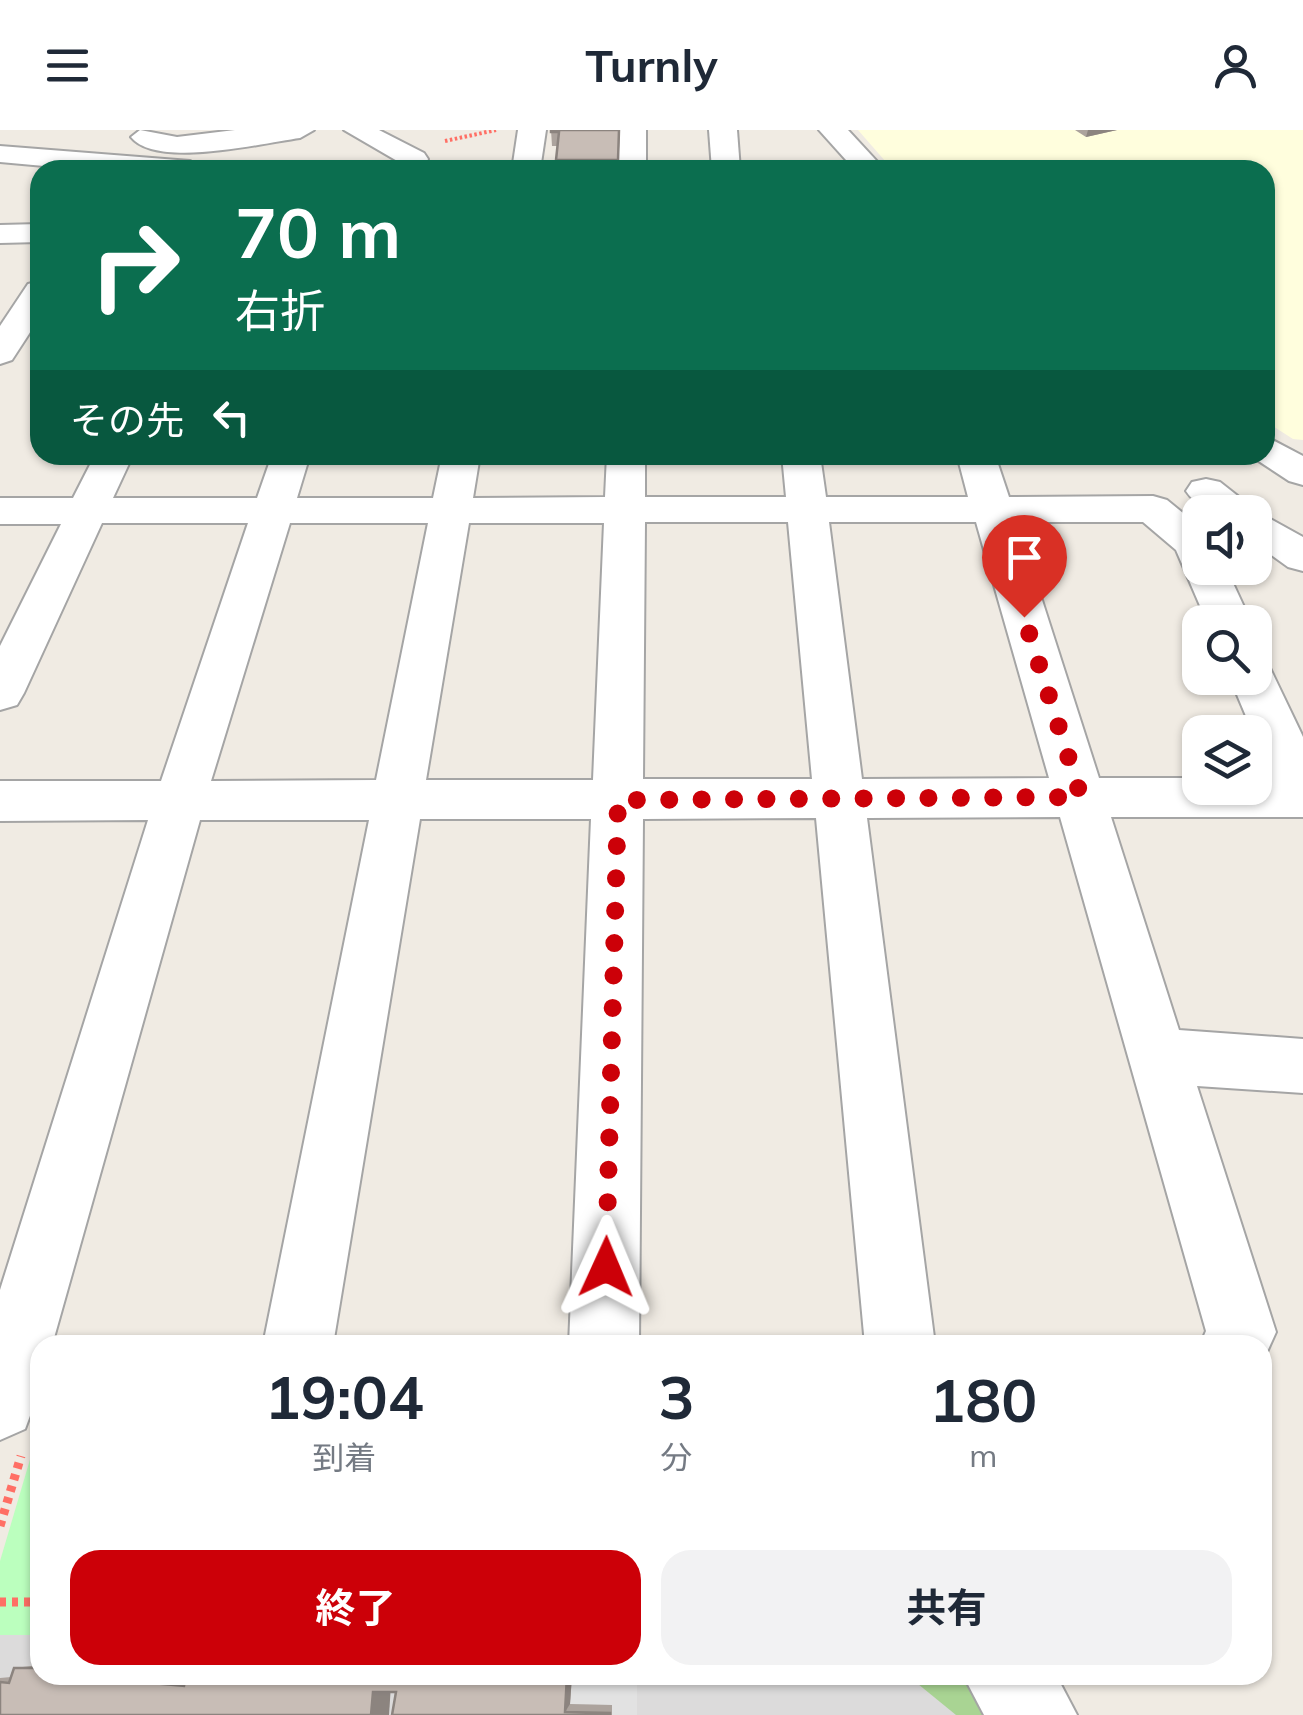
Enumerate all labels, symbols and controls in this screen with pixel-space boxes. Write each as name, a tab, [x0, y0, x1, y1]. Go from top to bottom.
text: Turnly	[585, 37, 718, 93]
icon: menu	[40, 38, 95, 93]
icon: person	[1208, 38, 1263, 93]
text: 70 m	[235, 188, 401, 276]
icon: right	[70, 200, 200, 330]
text: 右折	[235, 282, 325, 338]
icon: left	[204, 390, 259, 445]
text: その先	[70, 396, 184, 444]
map controls	[1182, 495, 1272, 805]
button: sound	[1182, 495, 1272, 585]
pin	[982, 515, 1067, 618]
icon: arrive	[997, 530, 1052, 585]
button: search	[1182, 605, 1272, 695]
button: layers	[1182, 715, 1272, 805]
position arrow	[554, 1215, 658, 1319]
text: 19:04	[265, 1359, 424, 1434]
text: 3	[658, 1359, 694, 1434]
text: 180	[929, 1362, 1037, 1437]
text: m	[969, 1435, 997, 1475]
text: 到着	[312, 1437, 376, 1477]
text: 分	[660, 1437, 692, 1477]
button: 終了	[70, 1550, 641, 1665]
button: 共有	[661, 1550, 1232, 1665]

